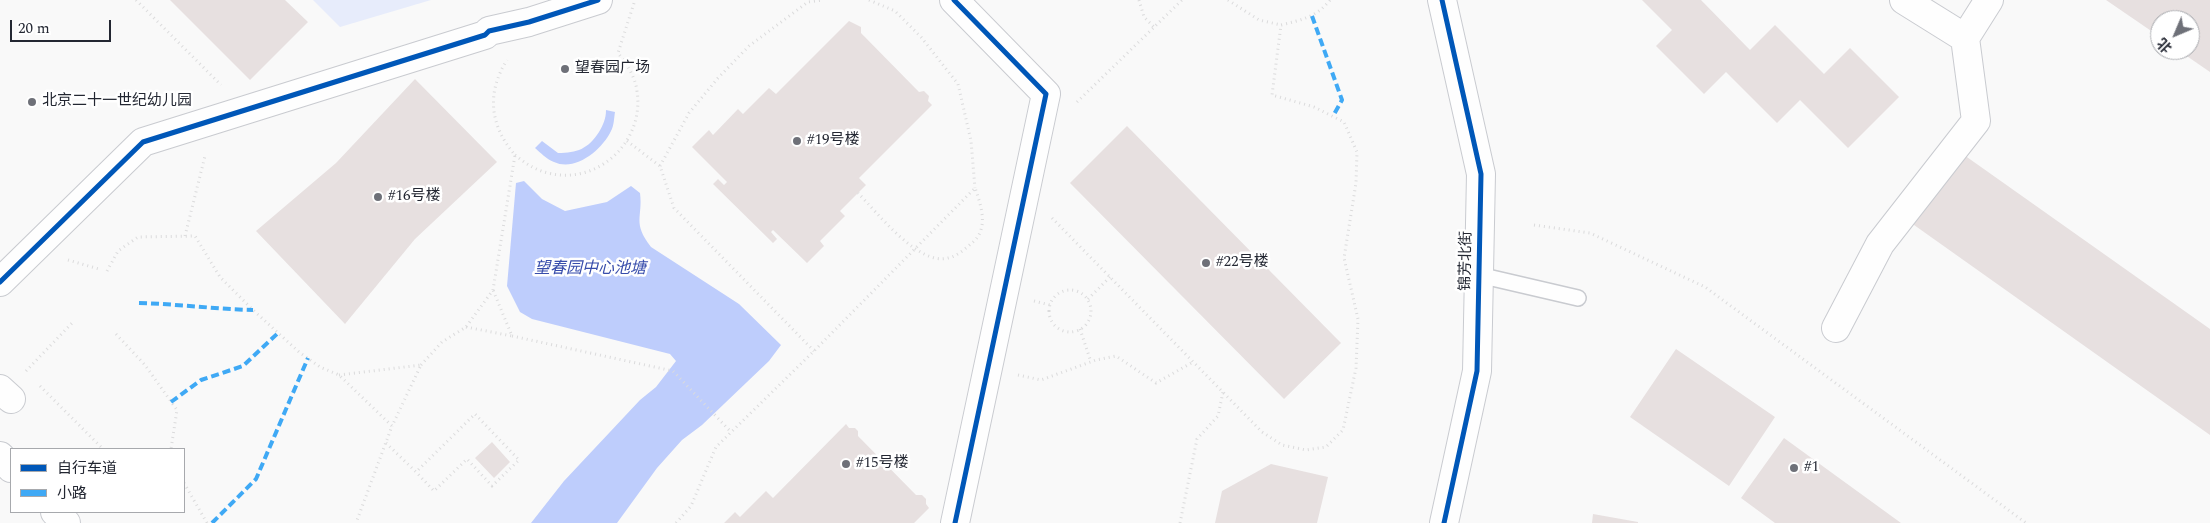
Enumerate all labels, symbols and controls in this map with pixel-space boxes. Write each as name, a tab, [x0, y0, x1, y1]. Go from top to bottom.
scale bar	[12, 10, 114, 42]
north arrow	[2150, 10, 2200, 60]
text: 20 m	[18, 17, 50, 40]
text: 北	[2152, 33, 2177, 58]
place label: 望春园广场	[575, 60, 650, 78]
marker: 望春园广场	[559, 63, 571, 75]
place label: 北京二十一世纪幼儿园	[42, 93, 192, 111]
marker: 北京二十一世纪幼儿园	[26, 96, 38, 108]
place label: #19号楼	[807, 132, 859, 150]
marker: #19号楼	[791, 135, 803, 147]
place label: #16号楼	[388, 188, 440, 206]
marker: #16号楼	[372, 191, 384, 203]
street label: 锦芳北街	[1457, 231, 1477, 291]
place label: #22号楼	[1216, 254, 1268, 272]
marker: #22号楼	[1200, 257, 1212, 269]
water label: 望春园中心池塘	[534, 260, 646, 280]
legend	[10, 448, 185, 513]
place label: #15号楼	[856, 455, 908, 473]
text: 自行车道	[57, 457, 117, 480]
marker: #15号楼	[840, 458, 852, 470]
place label: #1	[1804, 459, 1819, 477]
marker: #1	[1788, 462, 1800, 474]
text: 小路	[57, 482, 87, 505]

